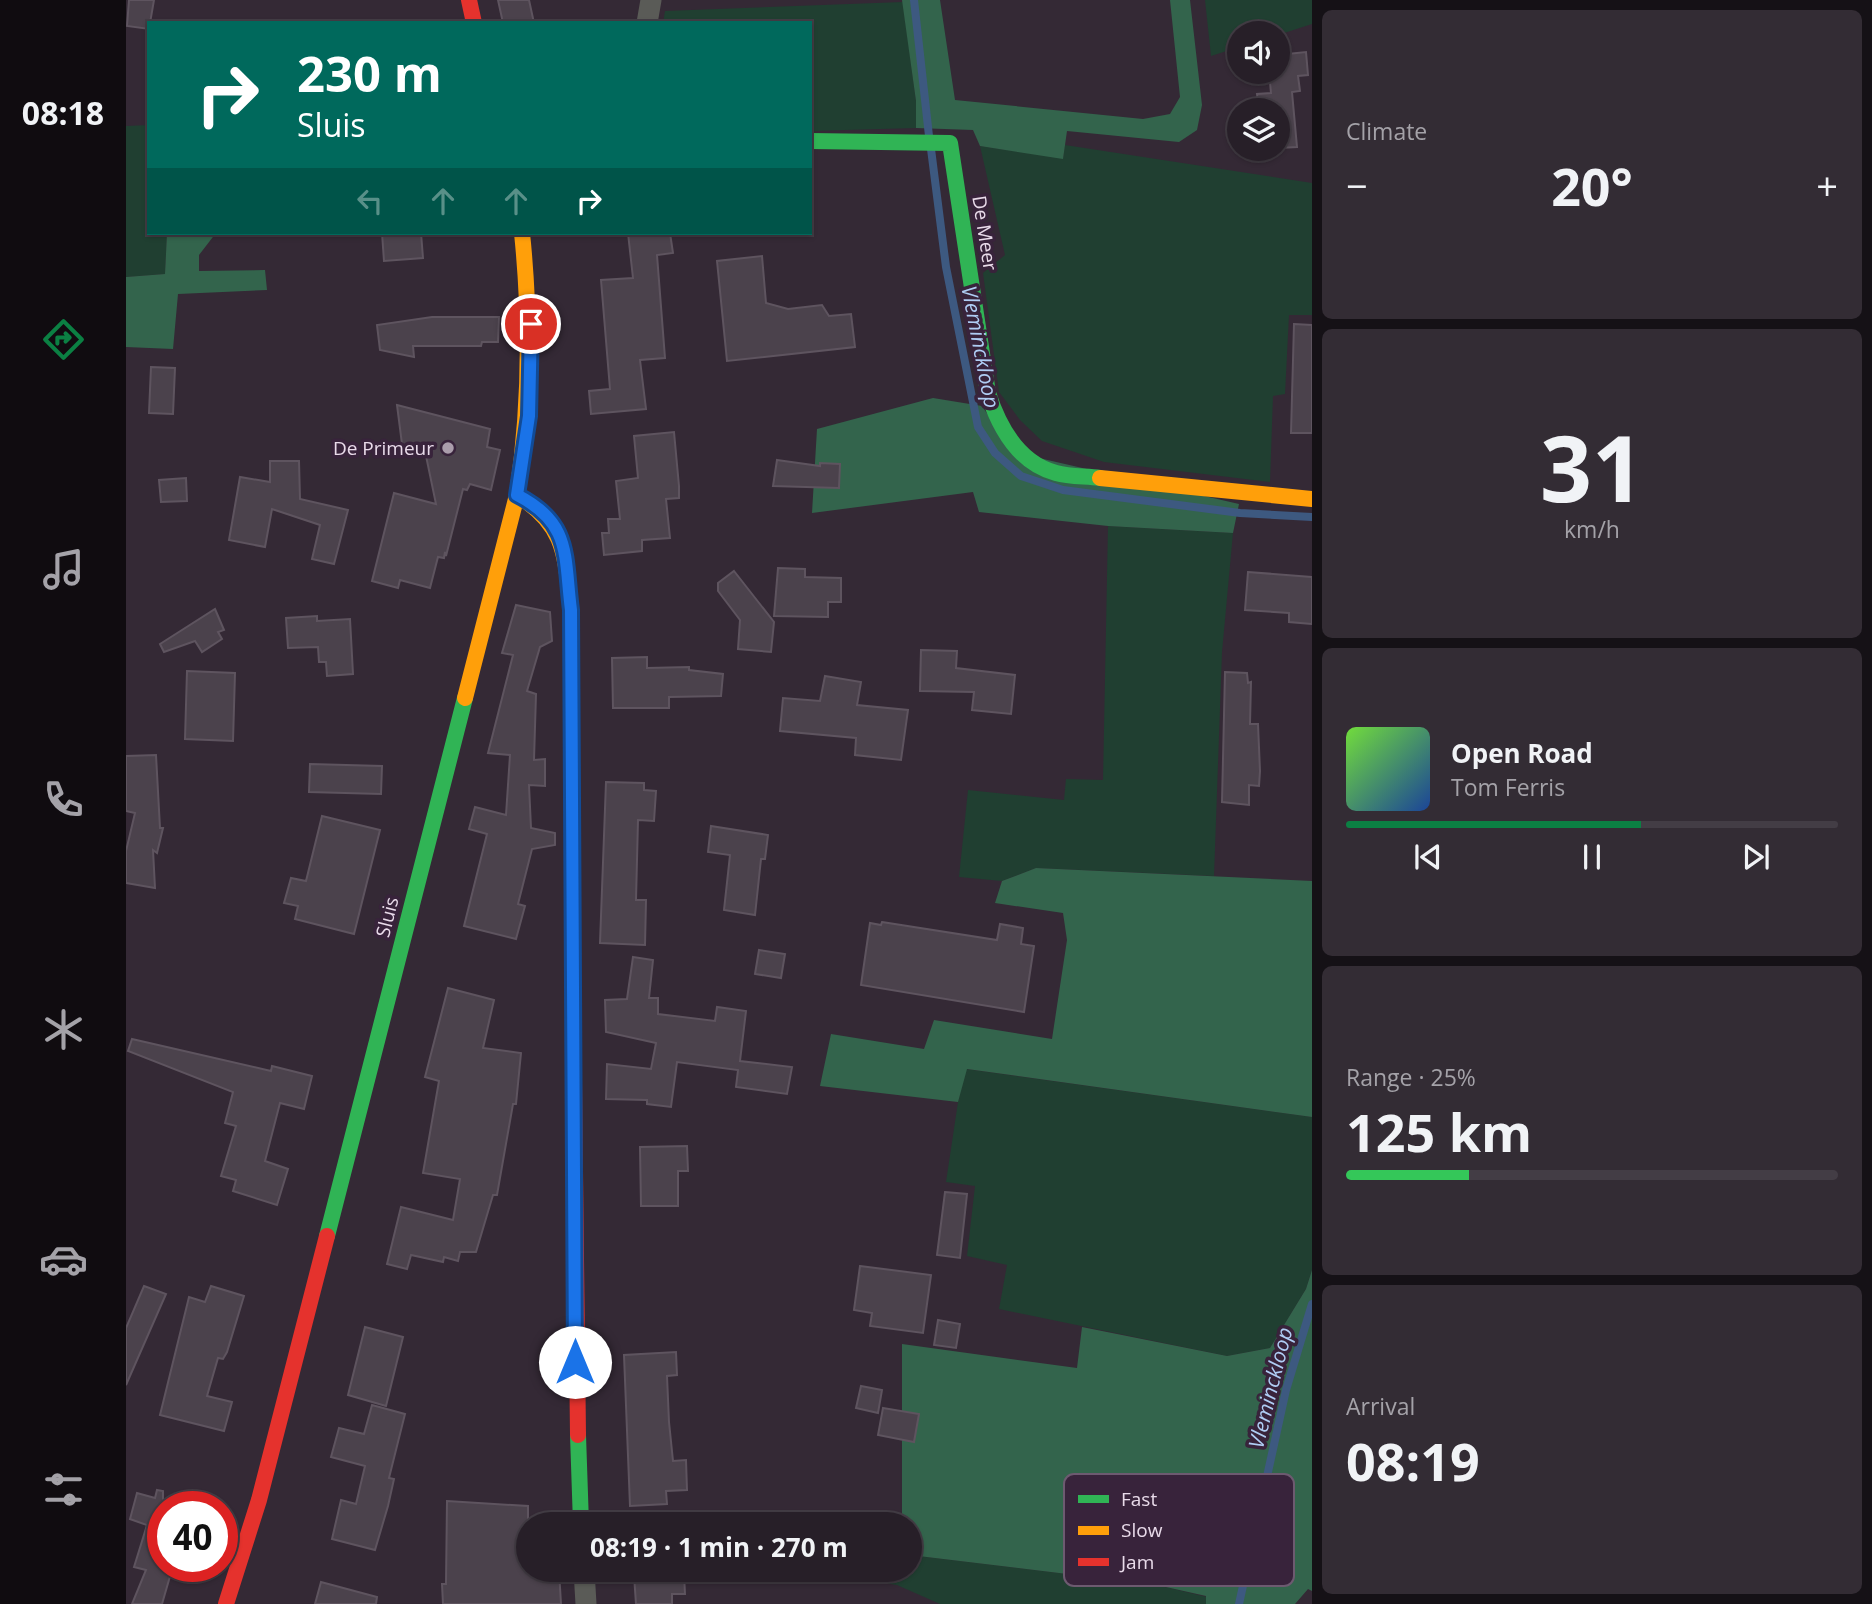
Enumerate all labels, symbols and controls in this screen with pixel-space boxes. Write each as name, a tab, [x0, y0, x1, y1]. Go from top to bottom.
map controls	[1227, 21, 1290, 161]
button: sound	[1227, 21, 1290, 84]
text: 230 m	[297, 40, 442, 106]
icon: right	[182, 49, 273, 140]
text: 08:18	[22, 91, 104, 134]
button: layers	[1227, 98, 1290, 161]
text: Sluis	[297, 103, 366, 146]
text: Climate	[1346, 115, 1427, 147]
text: 20°	[1551, 150, 1633, 221]
text: −	[1346, 159, 1368, 211]
text: +	[1816, 159, 1838, 211]
icon: left	[351, 182, 389, 220]
icon: ahead	[424, 182, 462, 220]
icon: ahead	[497, 182, 535, 220]
icon: right	[570, 182, 608, 220]
street label: De Meer	[966, 194, 1004, 273]
water label: Vleminckloop	[955, 283, 1007, 410]
pin	[501, 294, 561, 354]
icon: arrive	[512, 305, 550, 343]
icon: directions	[39, 315, 88, 364]
text: 31	[1540, 405, 1644, 529]
place label: De Primeur	[333, 435, 434, 461]
marker: De Primeur	[440, 440, 456, 456]
text: km/h	[1564, 513, 1620, 545]
icon: music	[39, 545, 88, 594]
text: Open Road	[1451, 735, 1593, 771]
text: Tom Ferris	[1451, 771, 1565, 803]
icon: phone	[39, 775, 88, 824]
icon: previous	[1409, 838, 1447, 876]
icon: pause	[1573, 838, 1611, 876]
icon: next	[1737, 838, 1775, 876]
street label: Sluis	[369, 894, 405, 940]
icon: climate	[39, 1005, 88, 1054]
text: Range · 25%	[1346, 1061, 1476, 1093]
text: 125 km	[1346, 1096, 1532, 1167]
icon: car	[39, 1235, 88, 1284]
water label: Vleminckloop	[1241, 1324, 1299, 1451]
position arrow	[538, 1325, 612, 1399]
text: Arrival	[1346, 1390, 1415, 1422]
text: 08:19	[1346, 1425, 1480, 1496]
icon: filters	[39, 1465, 88, 1514]
legend	[1064, 1474, 1294, 1586]
text: Fast	[1121, 1486, 1157, 1512]
speed limit sign: 40	[147, 1491, 238, 1582]
text: Slow	[1121, 1517, 1163, 1543]
text: 08:19 · 1 min · 270 m	[590, 1529, 848, 1565]
text: Jam	[1119, 1549, 1154, 1575]

